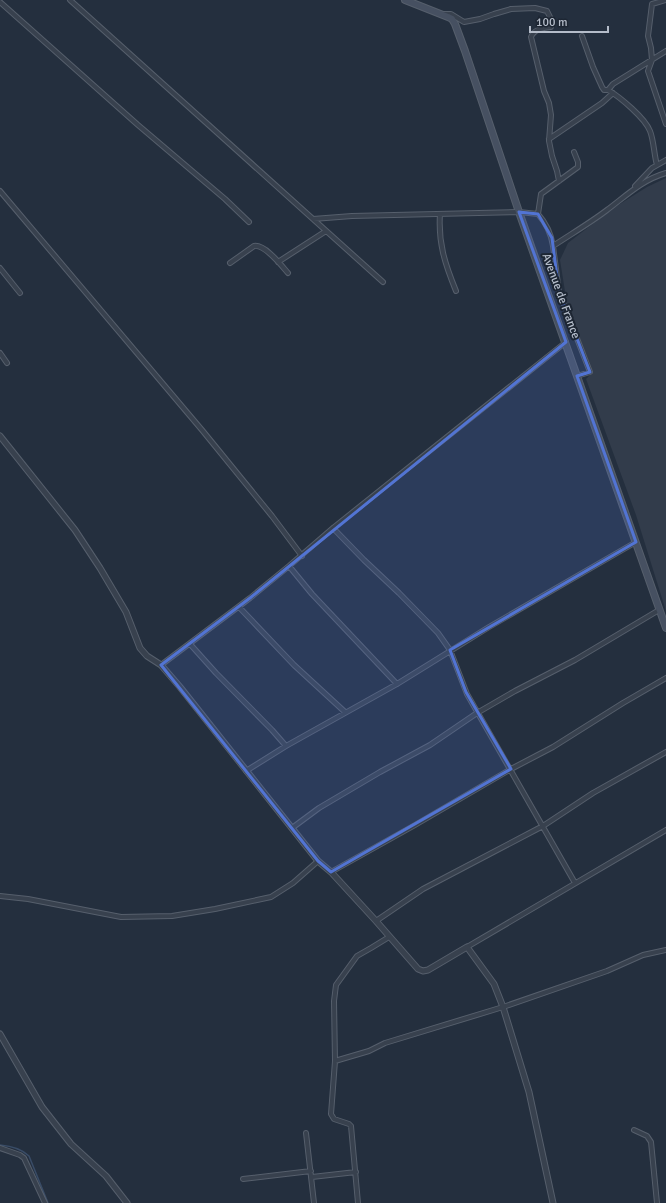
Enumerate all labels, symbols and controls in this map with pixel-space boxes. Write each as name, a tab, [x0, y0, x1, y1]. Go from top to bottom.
scale bar	[530, 8, 608, 34]
text: 100 m	[536, 15, 568, 30]
street label: Avenue de France	[539, 251, 583, 341]

